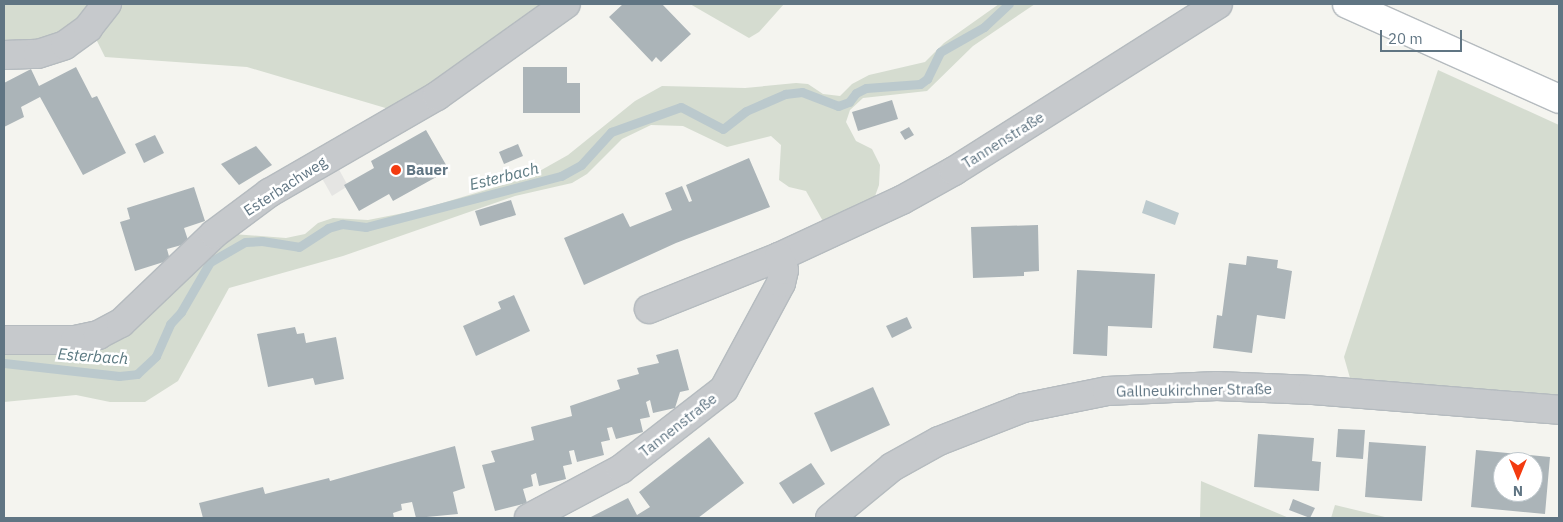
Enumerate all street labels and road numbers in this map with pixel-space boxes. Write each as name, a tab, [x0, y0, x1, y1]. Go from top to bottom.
street label: Tannenstraße	[959, 108, 1047, 172]
street label: Esterbachweg	[240, 153, 330, 219]
street label: Gallneukirchner Straße	[1116, 380, 1272, 400]
street label: Tannenstraße	[636, 389, 720, 461]

